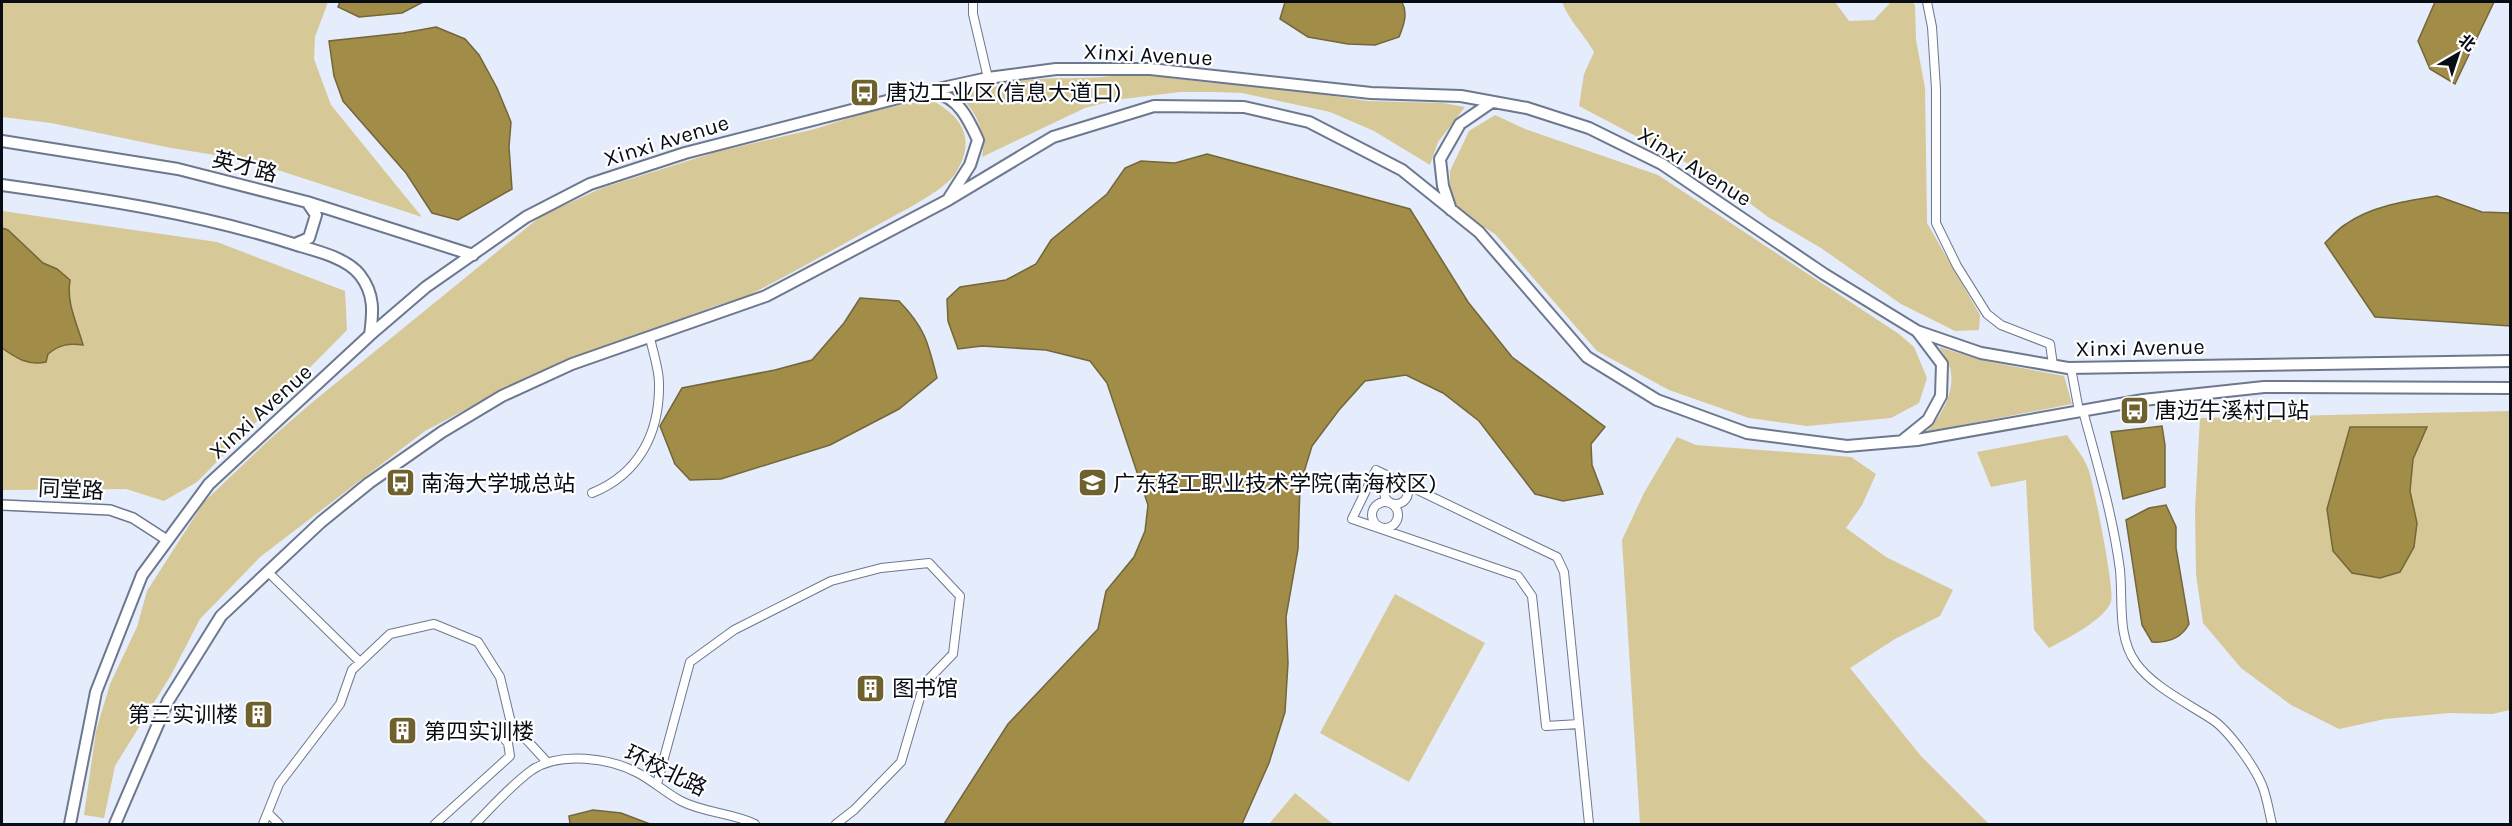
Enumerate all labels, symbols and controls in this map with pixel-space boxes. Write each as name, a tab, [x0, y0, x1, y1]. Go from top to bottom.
north arrow	[2428, 24, 2488, 84]
text: 北	[2455, 30, 2479, 55]
street label: Xinxi Avenue	[1083, 39, 1213, 71]
bus stop icon: 唐边工业区(信息大道口)	[849, 76, 881, 108]
place label: 唐边工业区(信息大道口)	[886, 80, 1122, 106]
street label: Xinxi Avenue	[601, 110, 732, 172]
street label: Xinxi Avenue	[1633, 122, 1756, 212]
street label: 英才路	[210, 146, 280, 188]
street label: Xinxi Avenue	[2075, 334, 2205, 362]
street label: Xinxi Avenue	[204, 359, 317, 465]
bus stop icon: 唐边牛溪村口站	[2118, 394, 2150, 426]
place label: 唐边牛溪村口站	[2155, 398, 2309, 424]
bus stop icon: 南海大学城总站	[384, 467, 416, 499]
school or university icon: 广东轻工职业技术学院(南海校区)	[1076, 467, 1108, 499]
place label: 南海大学城总站	[421, 471, 575, 497]
place label: 广东轻工职业技术学院(南海校区)	[1113, 471, 1437, 497]
street label: 同堂路	[37, 475, 105, 505]
building icon: 图书馆	[855, 672, 887, 704]
place label: 图书馆	[892, 676, 958, 702]
building icon: 第三实训楼	[243, 698, 275, 730]
place label: 第三实训楼	[128, 702, 238, 728]
building icon: 第四实训楼	[387, 715, 419, 747]
place label: 第四实训楼	[424, 719, 534, 745]
street label: 环校北路	[620, 740, 711, 802]

